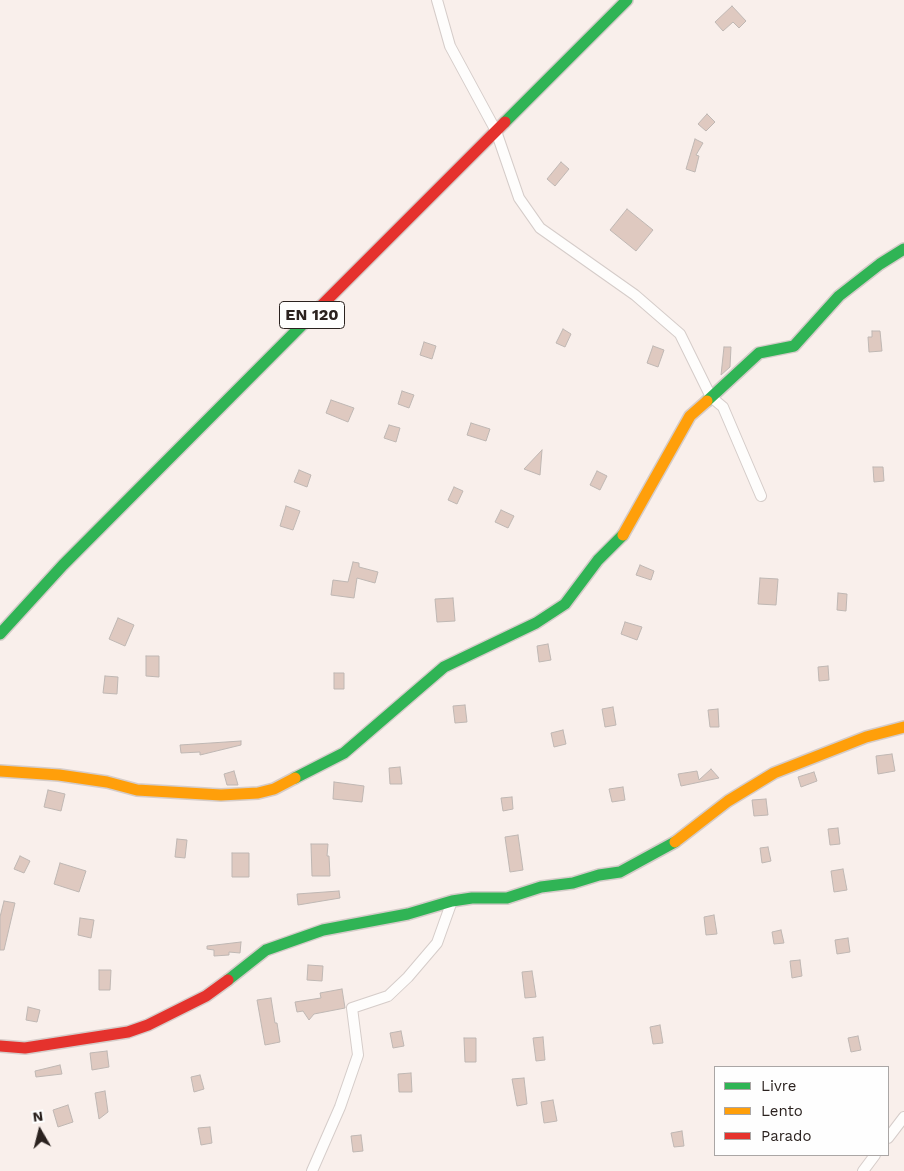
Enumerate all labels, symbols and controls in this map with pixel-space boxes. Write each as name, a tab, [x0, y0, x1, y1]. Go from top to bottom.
road number: EN 120	[280, 302, 344, 328]
legend	[714, 1066, 889, 1156]
text: Livre	[761, 1077, 796, 1095]
text: Lento	[761, 1102, 803, 1120]
north arrow	[15, 1106, 65, 1156]
text: N	[32, 1108, 44, 1125]
text: Parado	[761, 1127, 811, 1145]

